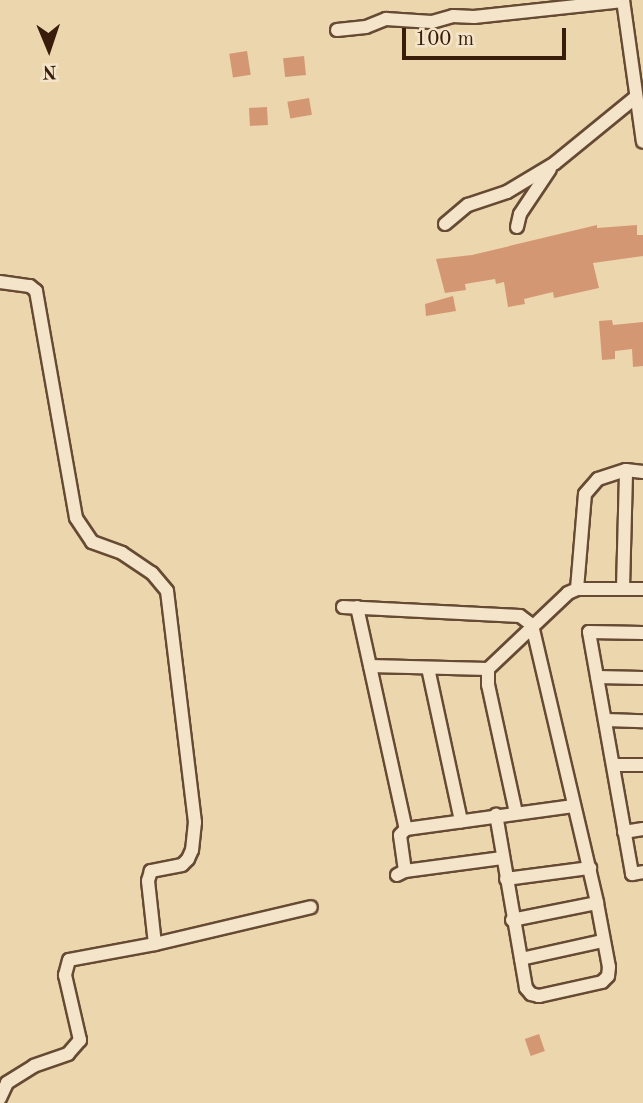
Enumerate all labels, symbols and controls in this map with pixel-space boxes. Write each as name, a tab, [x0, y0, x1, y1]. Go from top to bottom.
north arrow	[14, 14, 84, 84]
scale bar	[405, 14, 570, 58]
text: 100 m	[415, 29, 474, 50]
text: N	[42, 61, 57, 80]

